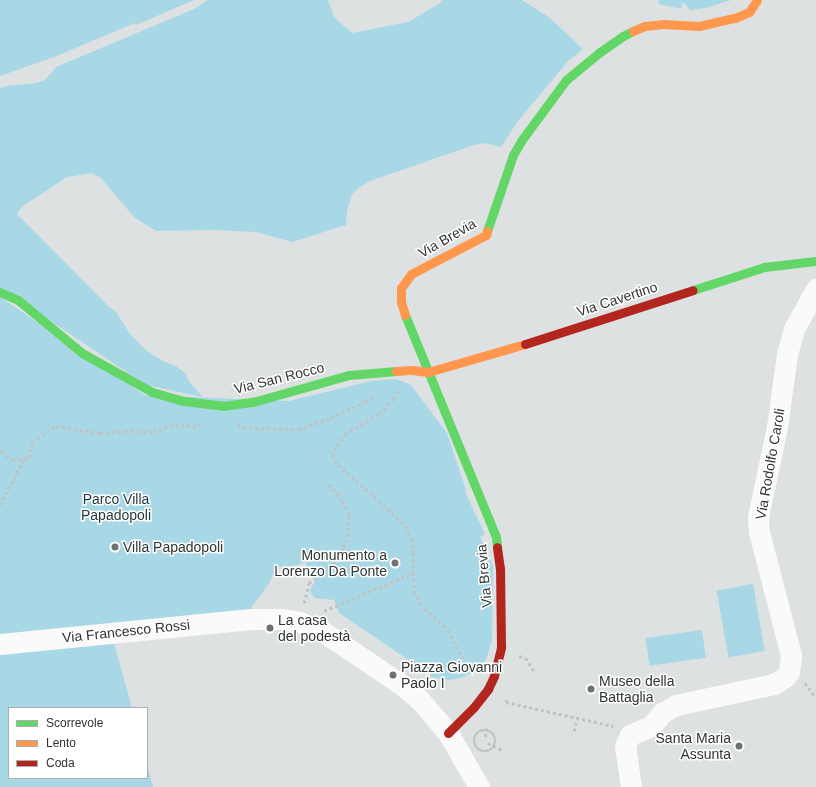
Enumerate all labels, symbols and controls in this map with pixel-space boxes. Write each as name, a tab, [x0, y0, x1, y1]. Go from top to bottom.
street label: Via Brevia	[415, 215, 479, 261]
street label: Via Cavertino	[575, 278, 659, 320]
street label: Via San Rocco	[232, 359, 326, 397]
street label: Via Rodolfo Caroli	[752, 407, 788, 521]
park label: Parco Villa Papadopoli	[81, 491, 151, 524]
place label: Villa Papadopoli	[123, 539, 223, 555]
marker: Villa Papadopoli	[110, 542, 120, 552]
street label: Via Brevia	[473, 544, 495, 608]
place label: Monumento a Lorenzo Da Ponte	[274, 547, 387, 580]
marker: Monumento a Lorenzo Da Ponte	[390, 558, 400, 568]
place label: La casa del podestà	[278, 612, 350, 644]
street label: Via Francesco Rossi	[61, 616, 191, 646]
marker: La casa del podestà	[265, 623, 275, 633]
place label: Piazza Giovanni Paolo I	[401, 659, 502, 692]
marker: Piazza Giovanni Paolo I	[388, 670, 398, 680]
place label: Museo della Battaglia	[599, 673, 674, 706]
marker: Museo della Battaglia	[586, 684, 596, 694]
legend	[8, 707, 148, 779]
text: Scorrevole	[46, 716, 103, 730]
place label: Santa Maria Assunta	[656, 730, 731, 762]
text: Lento	[46, 736, 76, 750]
marker: Santa Maria Assunta	[734, 741, 744, 751]
text: Coda	[46, 756, 75, 770]

